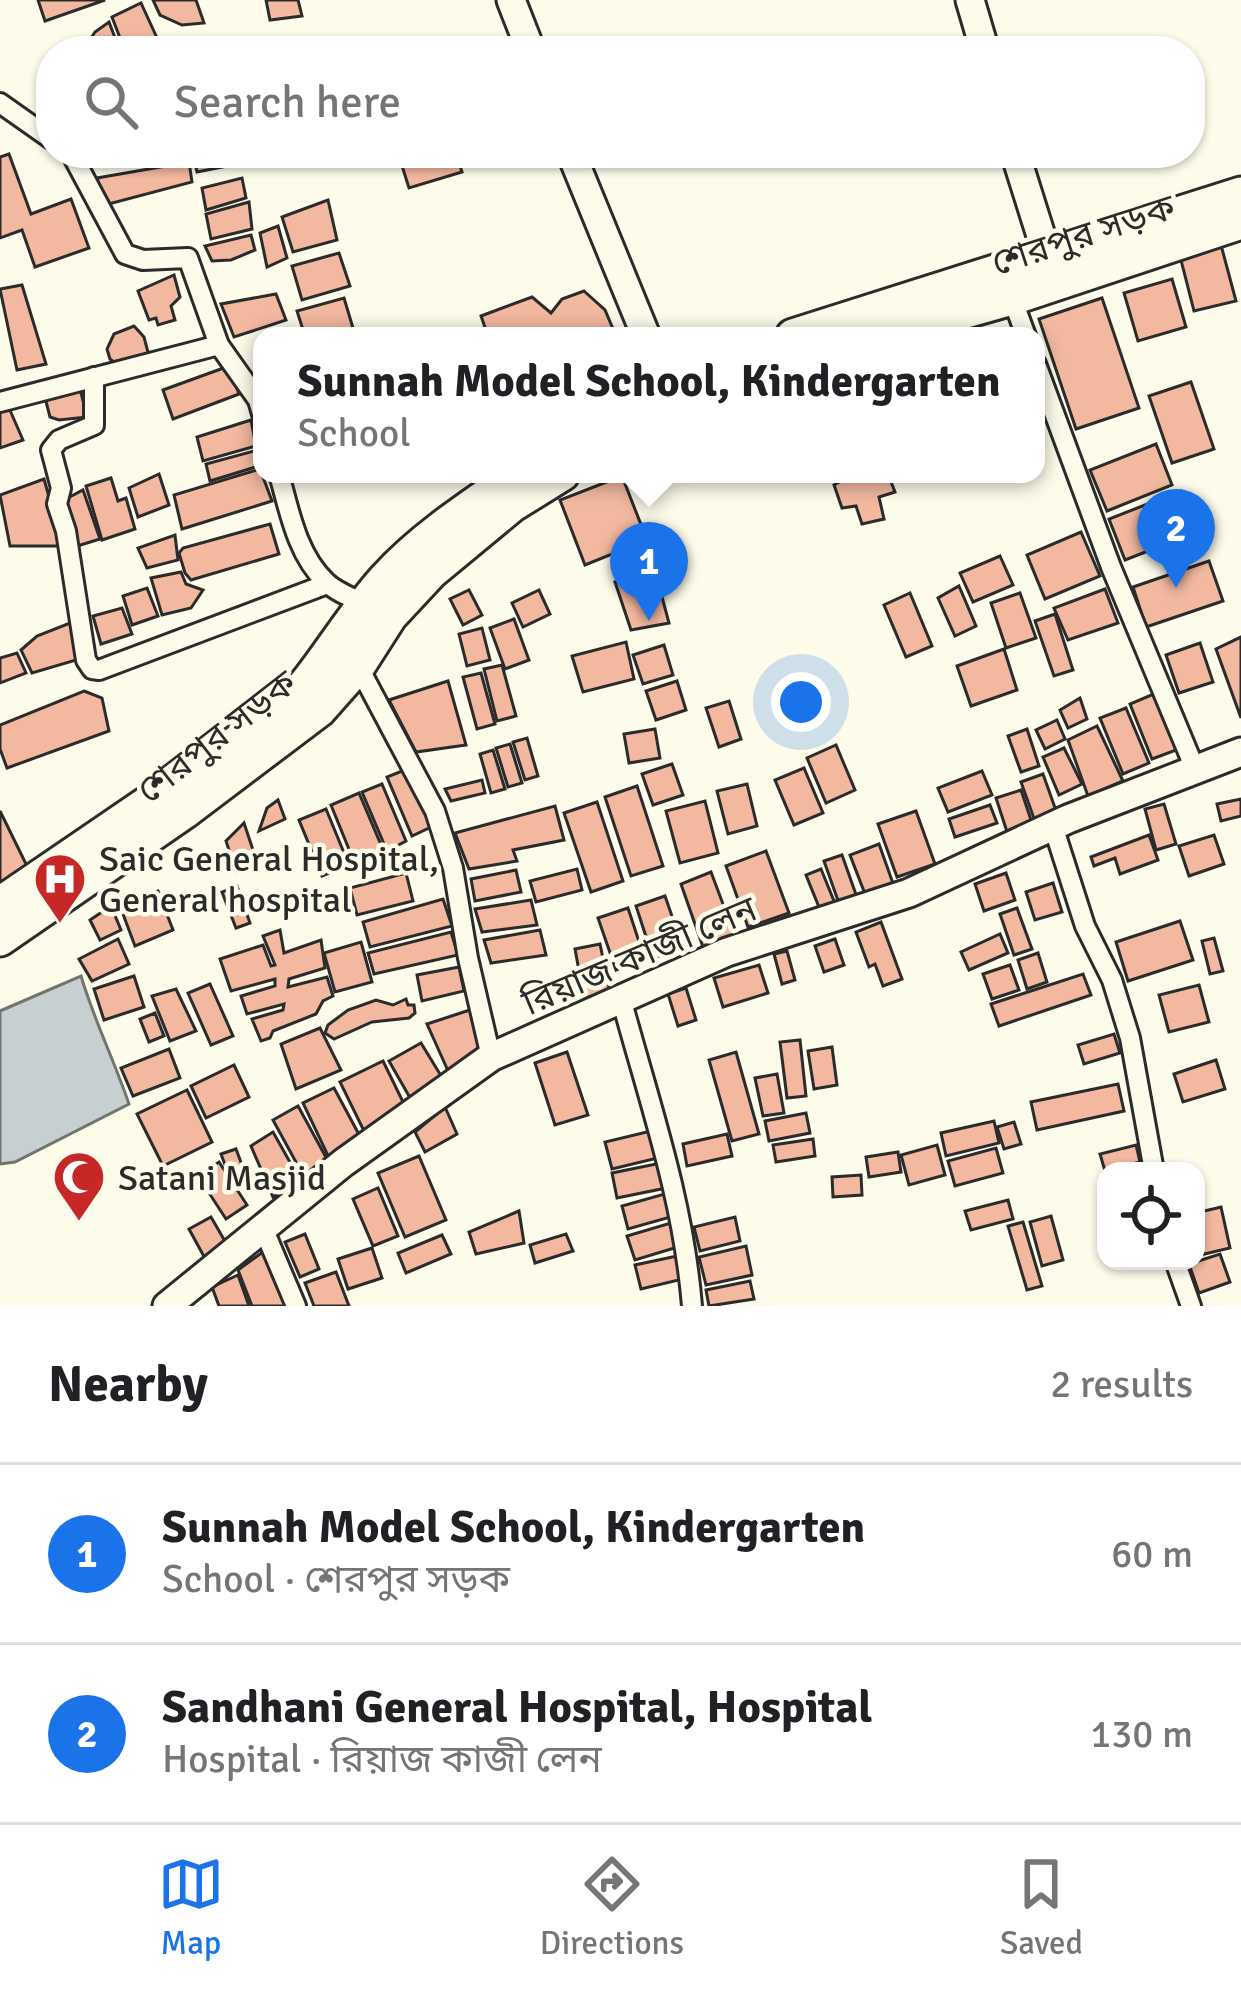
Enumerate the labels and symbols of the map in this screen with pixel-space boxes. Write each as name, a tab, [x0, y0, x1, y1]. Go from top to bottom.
street label: শেরপুর সড়ক	[986, 184, 1182, 286]
pin: 2	[1137, 489, 1215, 588]
pin: 1	[610, 522, 688, 621]
street label: শেরপুর সড়ক	[128, 660, 306, 813]
your location	[771, 672, 831, 732]
place label: Saic General Hospital, General hospital	[99, 837, 439, 923]
hospital icon: Saic General Hospital, General hospital	[32, 851, 88, 925]
street label: রিয়াজ কাজী লেন	[515, 886, 765, 1026]
mosque icon: Satani Masjid	[51, 1149, 107, 1223]
place label: Satani Masjid	[118, 1156, 326, 1201]

